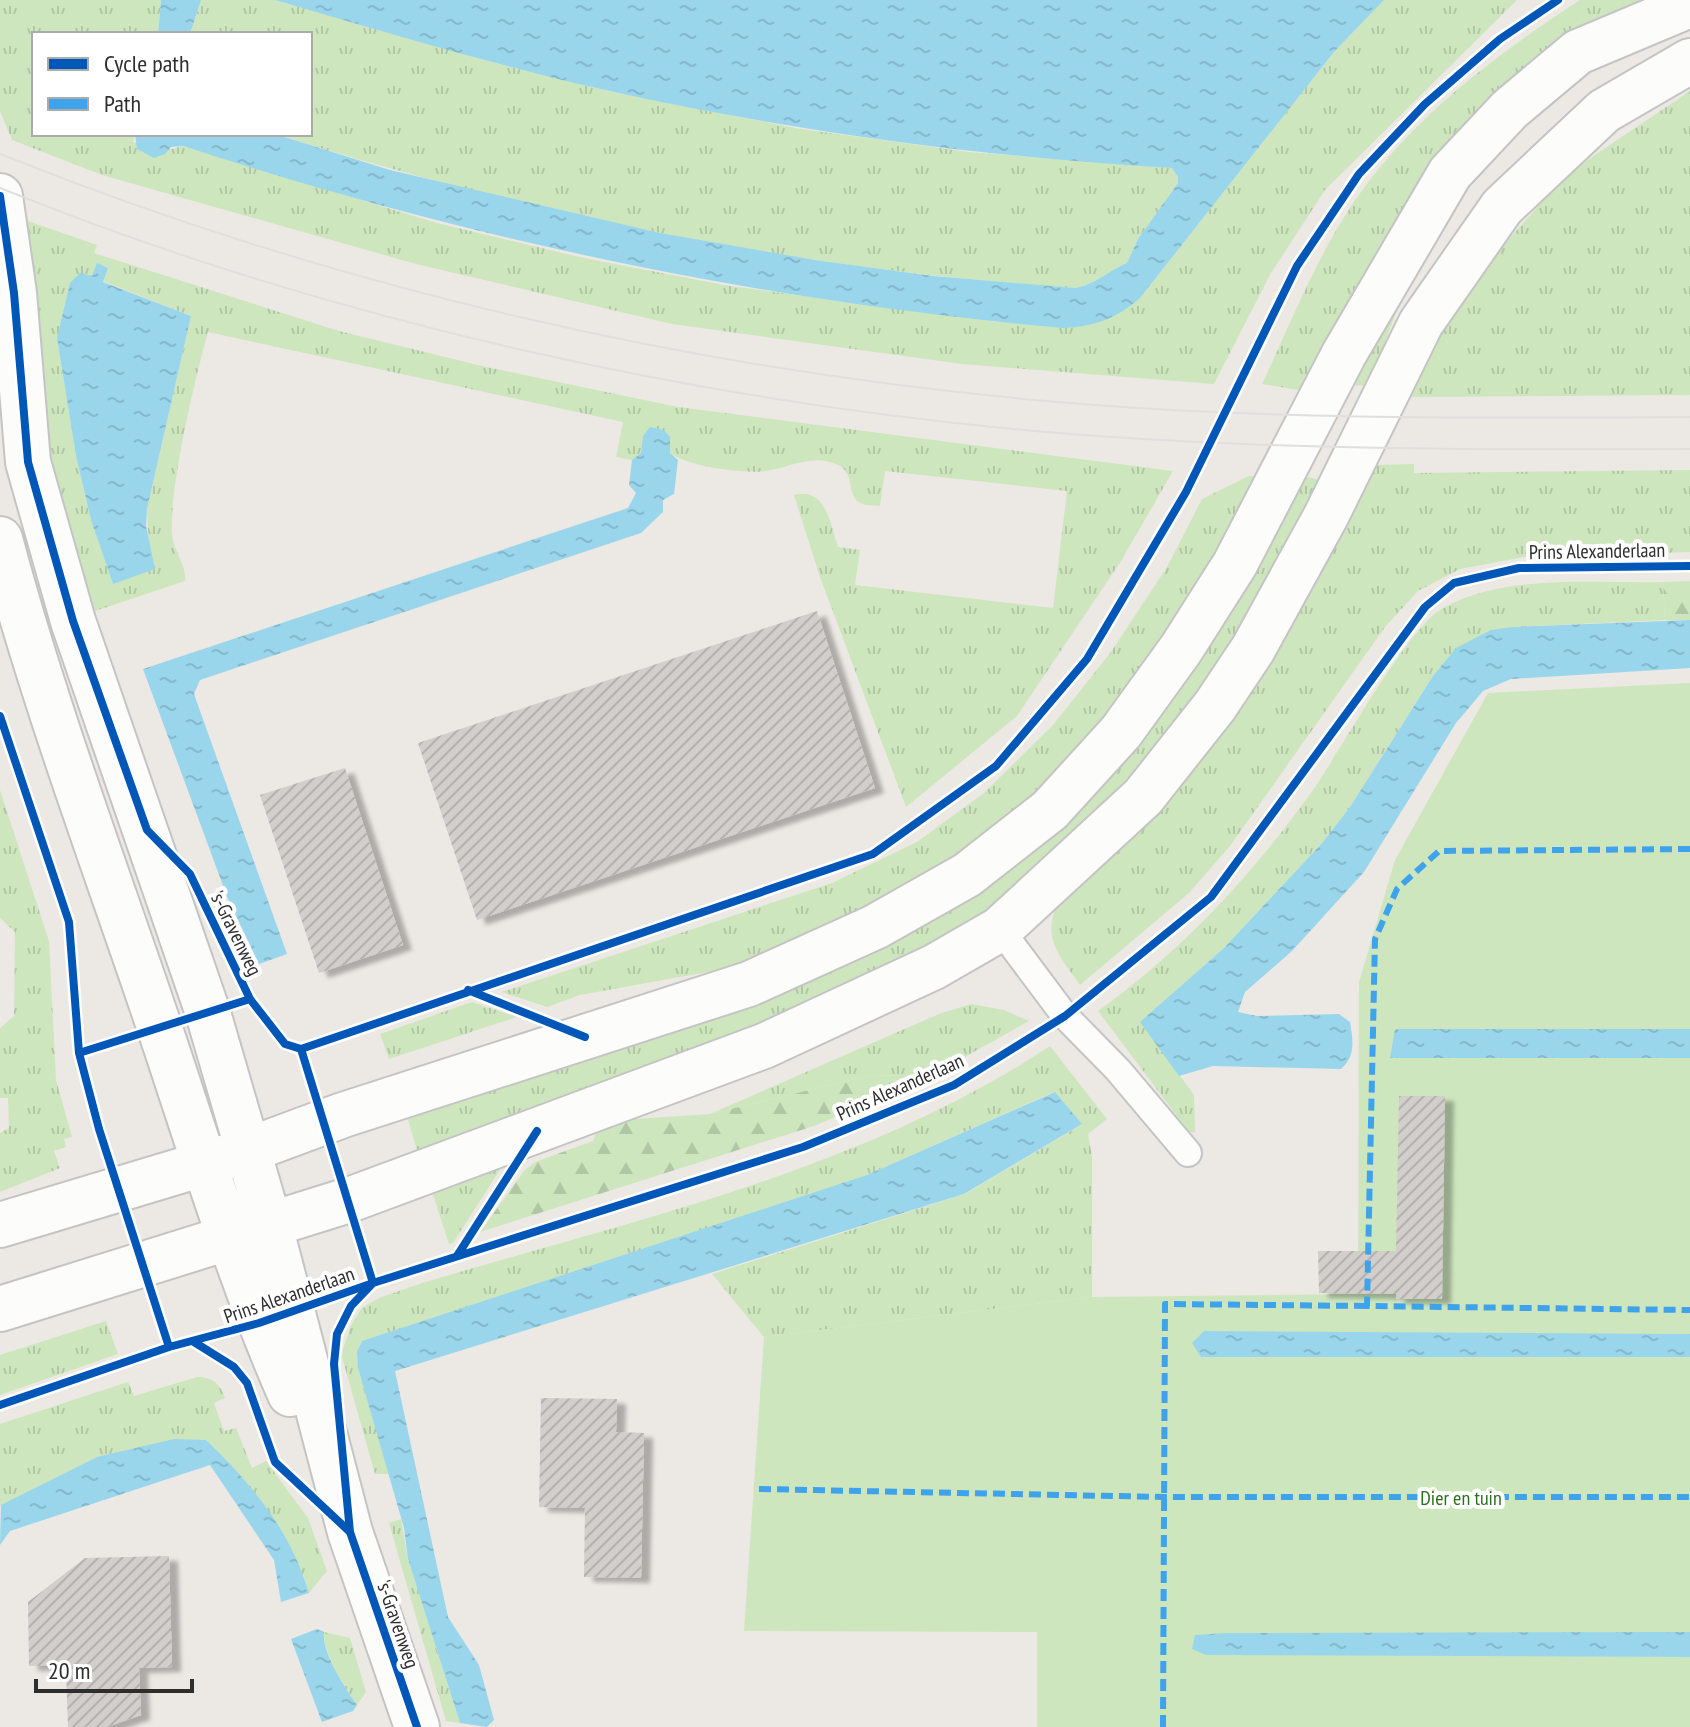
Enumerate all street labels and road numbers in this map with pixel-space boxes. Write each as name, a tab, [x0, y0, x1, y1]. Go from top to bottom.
street label: Prins Alexanderlaan	[1529, 537, 1665, 565]
street label: 's-Gravenweg	[204, 886, 268, 980]
street label: Prins Alexanderlaan	[832, 1047, 968, 1127]
street label: Prins Alexanderlaan	[220, 1261, 358, 1329]
street label: 's-Gravenweg	[371, 1576, 425, 1672]

